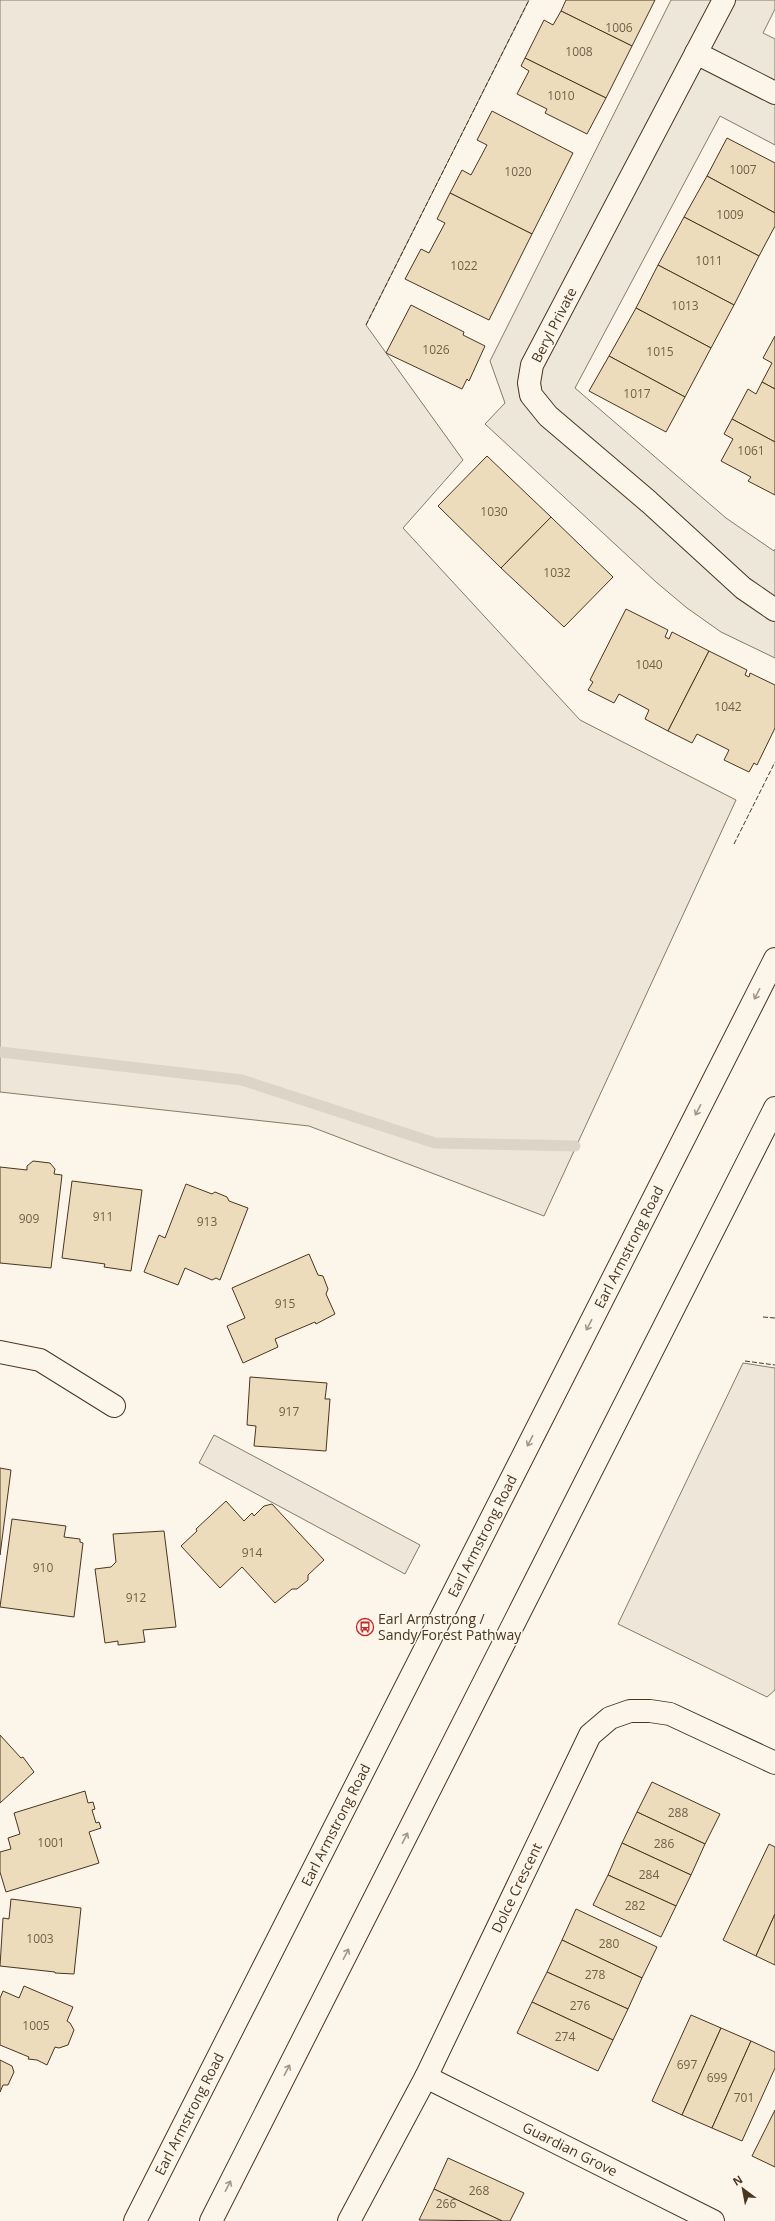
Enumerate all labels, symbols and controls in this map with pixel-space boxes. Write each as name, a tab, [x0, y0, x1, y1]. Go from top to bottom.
house number: 1006	[605, 19, 633, 36]
house number: 1008	[565, 43, 593, 60]
house number: 1010	[547, 87, 575, 104]
house number: 1007	[729, 161, 757, 178]
house number: 1020	[504, 163, 532, 180]
house number: 1009	[716, 206, 744, 223]
house number: 1011	[695, 252, 723, 269]
house number: 1022	[450, 257, 478, 274]
street label: Beryl Private	[526, 284, 581, 366]
house number: 1013	[671, 297, 699, 314]
house number: 1026	[422, 341, 450, 358]
house number: 1015	[646, 343, 674, 360]
house number: 1017	[623, 385, 651, 402]
house number: 1061	[737, 442, 765, 459]
house number: 1030	[480, 503, 508, 520]
house number: 1032	[543, 564, 571, 581]
house number: 1040	[635, 656, 663, 673]
house number: 1042	[714, 698, 742, 715]
one-way arrow	[753, 987, 760, 999]
one-way arrow	[694, 1103, 702, 1115]
street label: Earl Armstrong Road	[589, 1182, 667, 1311]
house number: 911	[93, 1208, 113, 1225]
house number: 909	[19, 1210, 39, 1227]
house number: 913	[197, 1213, 217, 1230]
house number: 915	[275, 1295, 295, 1312]
one-way arrow	[584, 1319, 592, 1331]
house number: 917	[279, 1403, 299, 1420]
one-way arrow	[526, 1435, 533, 1447]
street label: Earl Armstrong Road	[443, 1471, 521, 1600]
house number: 914	[242, 1544, 262, 1561]
house number: 910	[33, 1559, 53, 1576]
house number: 912	[126, 1589, 146, 1606]
place label: Earl Armstrong / Sandy Forest Pathway	[378, 1609, 522, 1644]
bus stop icon: Earl Armstrong / Sandy Forest Pathway	[355, 1617, 375, 1637]
street label: Earl Armstrong Road	[296, 1760, 374, 1889]
house number: 288	[668, 1804, 688, 1821]
one-way arrow	[402, 1833, 409, 1845]
house number: 1001	[37, 1834, 65, 1851]
house number: 286	[654, 1835, 674, 1852]
street label: Dolce Crescent	[487, 1840, 546, 1936]
house number: 284	[639, 1866, 659, 1883]
house number: 282	[625, 1897, 645, 1914]
house number: 1003	[26, 1930, 54, 1947]
house number: 280	[599, 1935, 619, 1952]
one-way arrow	[343, 1949, 350, 1961]
house number: 278	[585, 1966, 605, 1983]
house number: 276	[570, 1997, 590, 2014]
house number: 1005	[22, 2017, 50, 2034]
house number: 274	[555, 2028, 575, 2045]
street label: Earl Armstrong Road	[150, 2049, 228, 2178]
house number: 697	[677, 2056, 697, 2073]
one-way arrow	[284, 2065, 292, 2077]
house number: 699	[707, 2069, 727, 2086]
house number: 701	[734, 2089, 754, 2106]
street label: Guardian Grove	[520, 2117, 621, 2181]
north arrow	[723, 2169, 763, 2209]
text: N	[730, 2171, 745, 2189]
one-way arrow	[225, 2180, 233, 2192]
house number: 268	[469, 2182, 489, 2199]
house number: 266	[436, 2195, 456, 2212]

